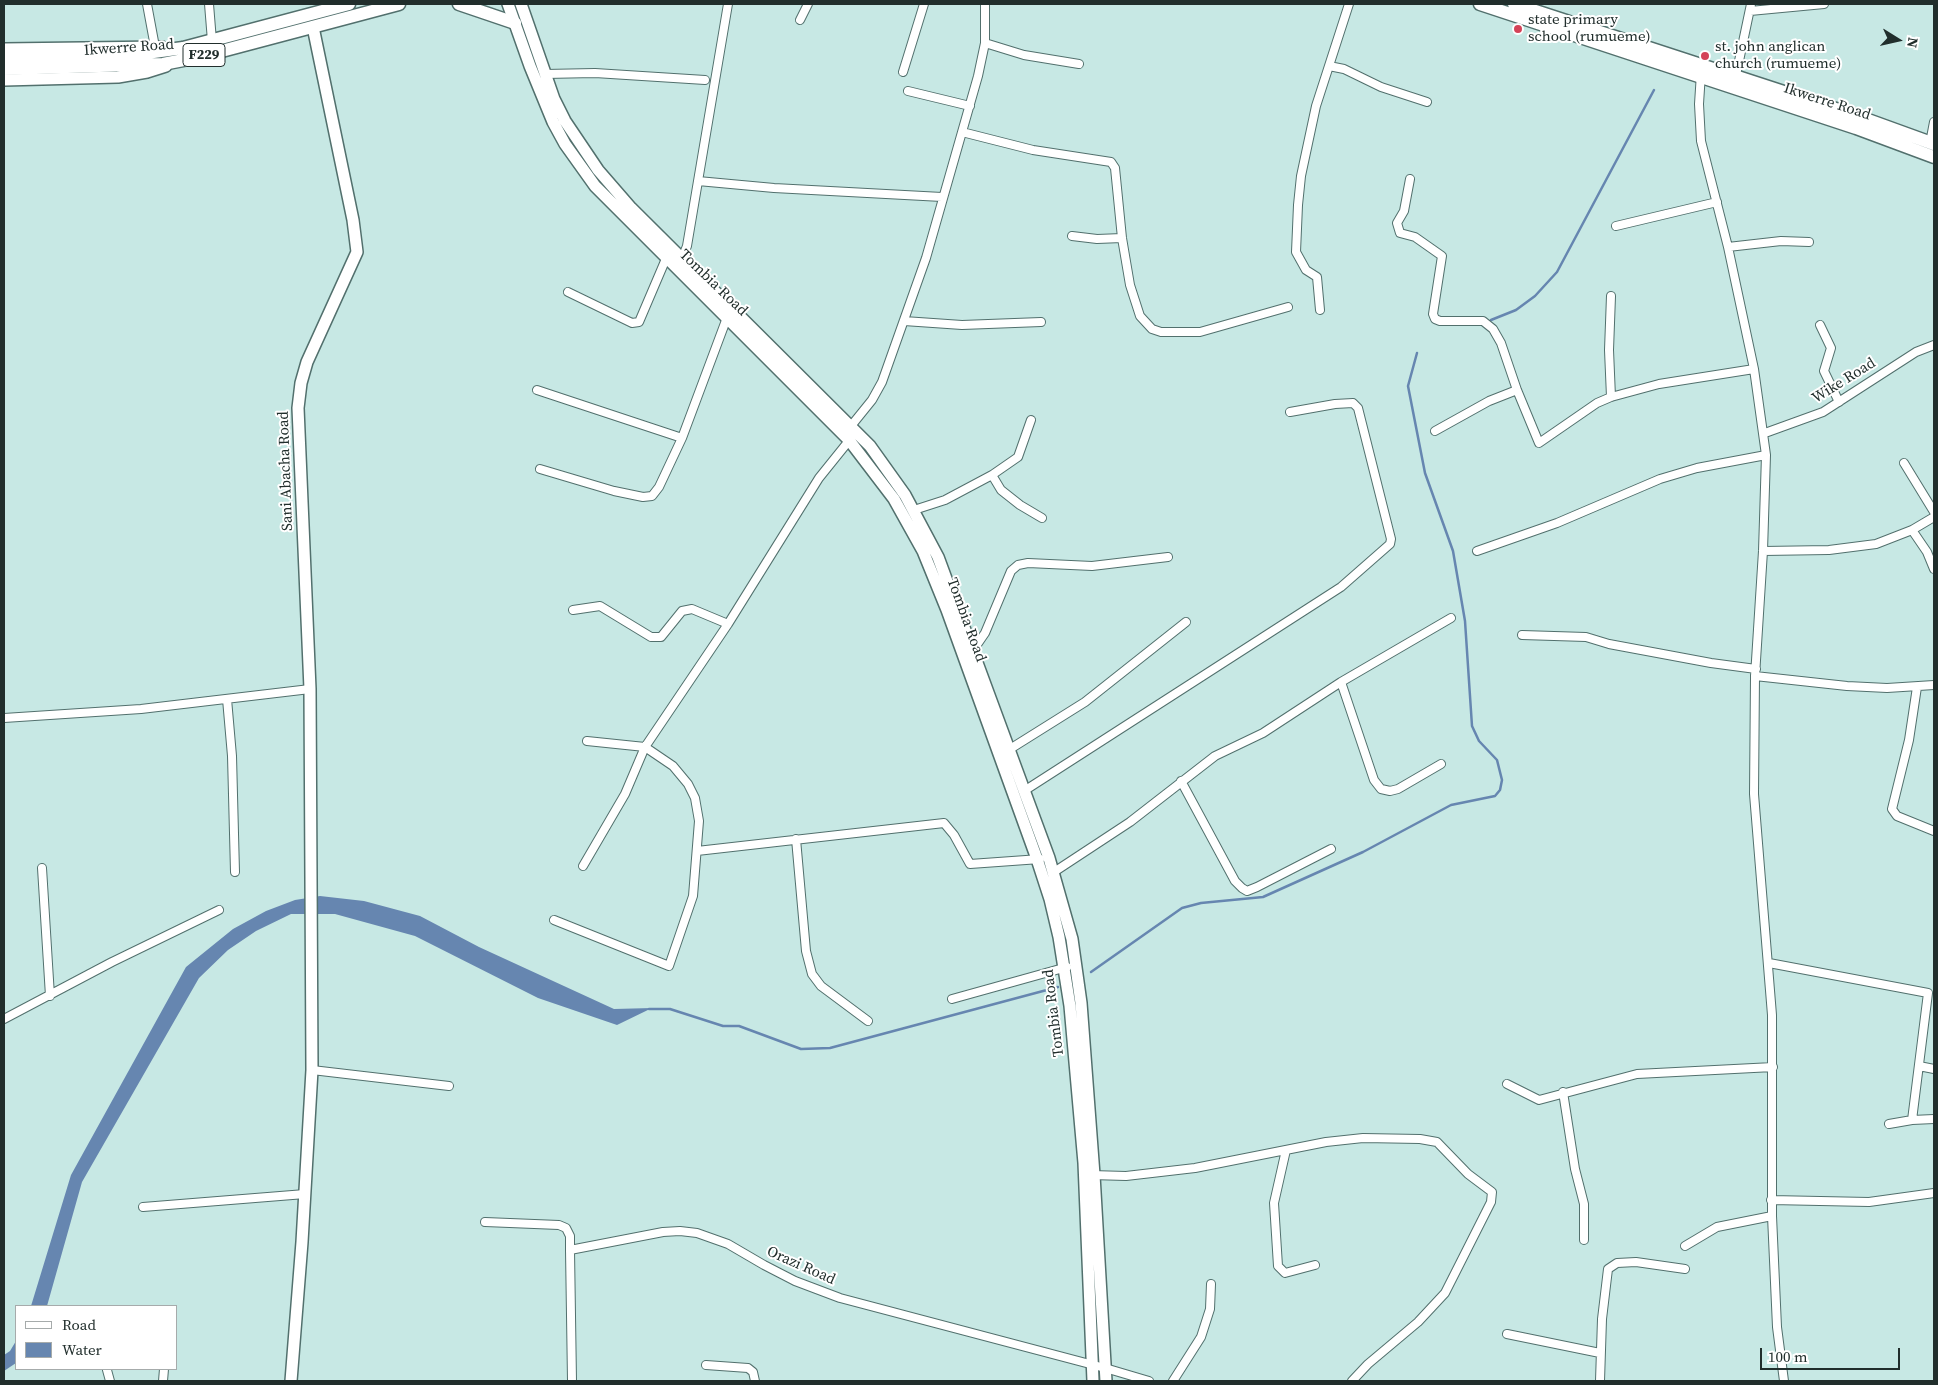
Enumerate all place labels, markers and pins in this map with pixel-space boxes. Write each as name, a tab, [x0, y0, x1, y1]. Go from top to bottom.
place label: state primary school (rumueme)	[1528, 11, 1651, 46]
marker: state primary school (rumueme)	[1512, 23, 1524, 35]
place label: st. john anglican church (rumueme)	[1715, 38, 1841, 73]
marker: st. john anglican church (rumueme)	[1699, 50, 1711, 62]

